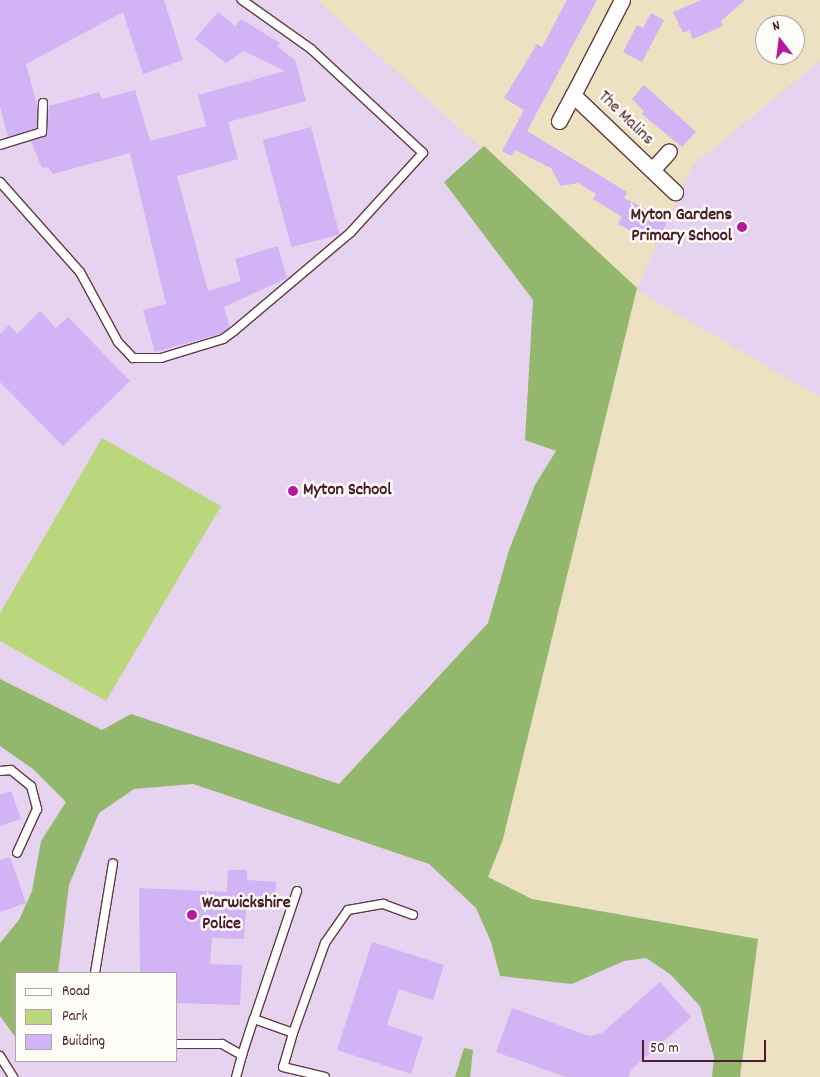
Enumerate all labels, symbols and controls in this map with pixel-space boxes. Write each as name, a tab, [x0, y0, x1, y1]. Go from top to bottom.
north arrow	[755, 15, 805, 65]
text: N	[770, 16, 782, 37]
street label: The Malins	[592, 87, 658, 151]
place label: Myton Gardens Primary School	[631, 206, 732, 248]
marker: Myton Gardens Primary School	[736, 221, 748, 233]
place label: Myton School	[303, 480, 392, 502]
marker: Myton School	[287, 485, 299, 497]
place label: Warwickshire Police	[202, 894, 291, 936]
marker: Warwickshire Police	[186, 909, 198, 921]
legend	[15, 972, 178, 1062]
text: Road	[62, 981, 90, 1003]
text: Park	[62, 1006, 88, 1028]
scale bar	[645, 1030, 769, 1062]
text: Building	[62, 1031, 105, 1053]
text: 50 m	[650, 1038, 679, 1060]

